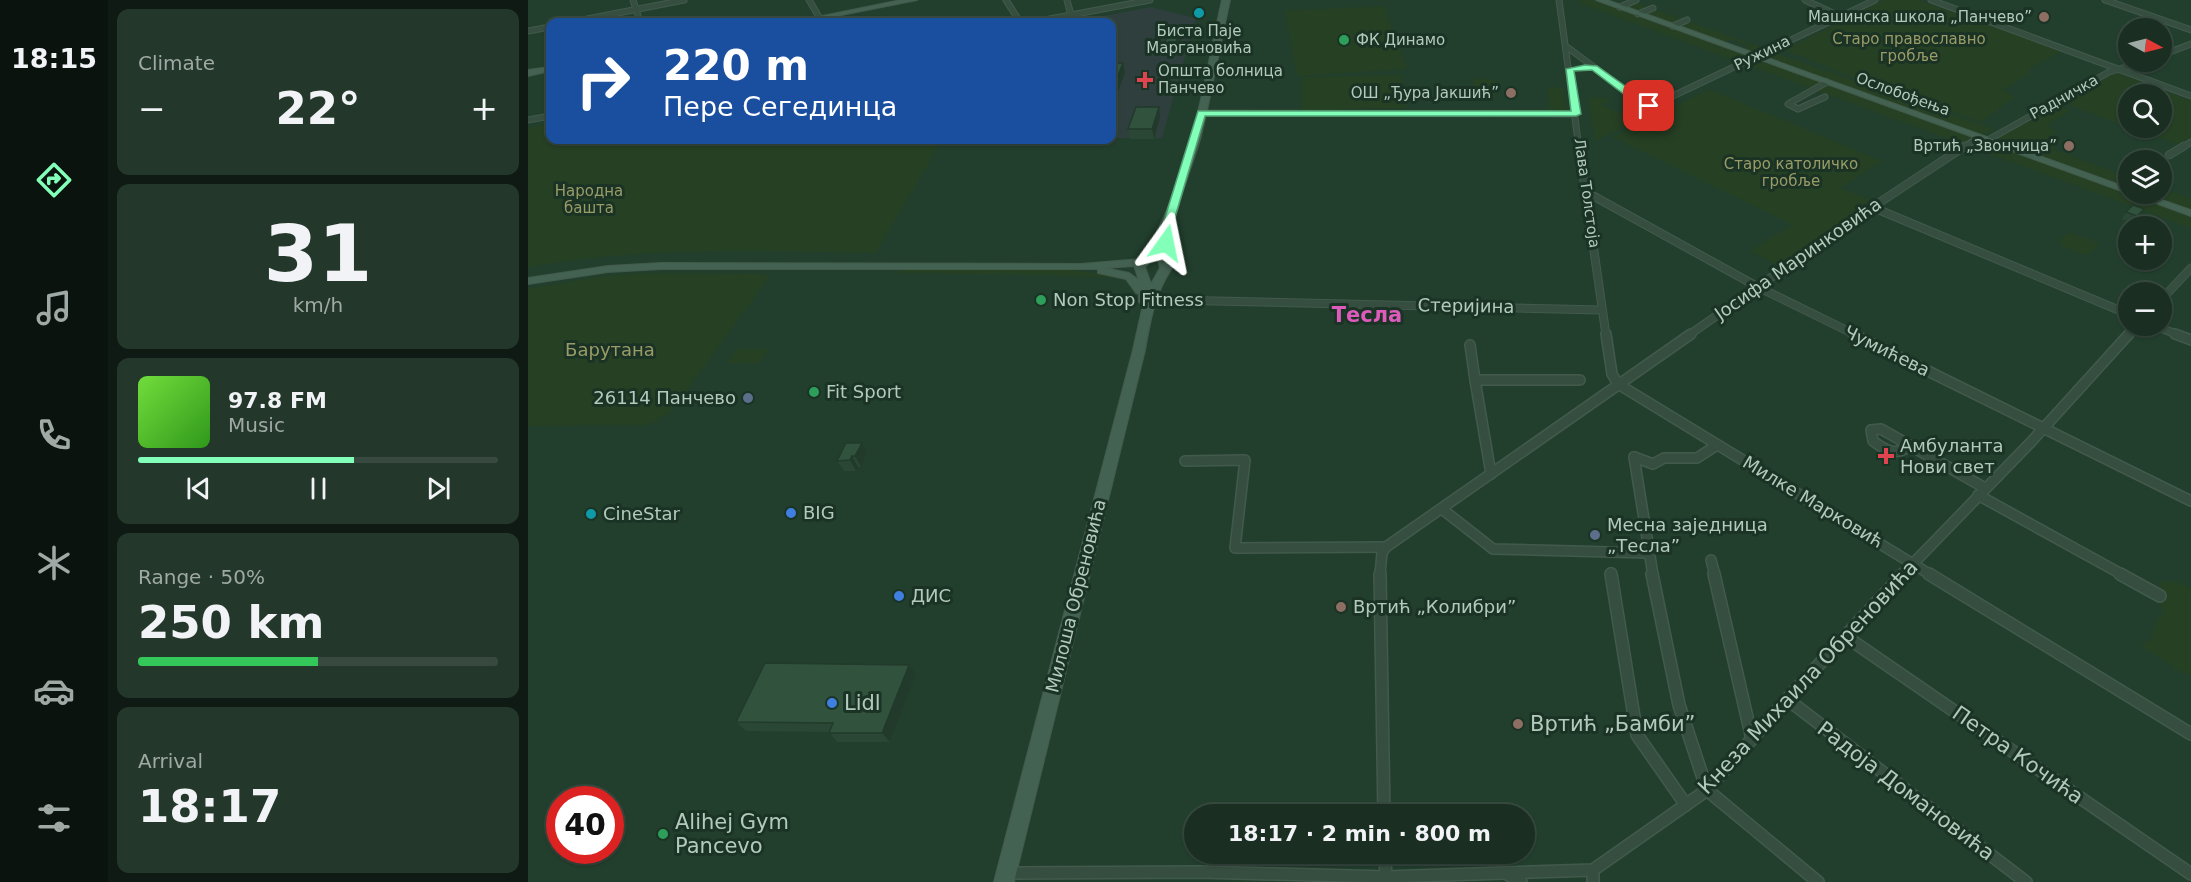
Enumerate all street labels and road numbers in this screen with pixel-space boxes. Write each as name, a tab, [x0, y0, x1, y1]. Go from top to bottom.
street label: Ружина	[1731, 32, 1793, 74]
street label: Ослобођења	[1854, 69, 1952, 119]
street label: Радничка	[2027, 71, 2101, 123]
street label: Лава Толстоја	[1570, 137, 1604, 249]
street label: Јосифа Маринковића	[1710, 193, 1885, 325]
street label: Стеријина	[1417, 294, 1515, 317]
street label: Чумићева	[1841, 321, 1933, 380]
street label: Милке Марковић	[1739, 451, 1887, 552]
street label: Милоша Обреновића	[1041, 497, 1110, 695]
street label: Кнеза Михаила Обреновића	[1693, 555, 1923, 799]
street label: Петра Кочића	[1948, 701, 2088, 809]
street label: Радоја Домановића	[1813, 717, 1999, 865]

